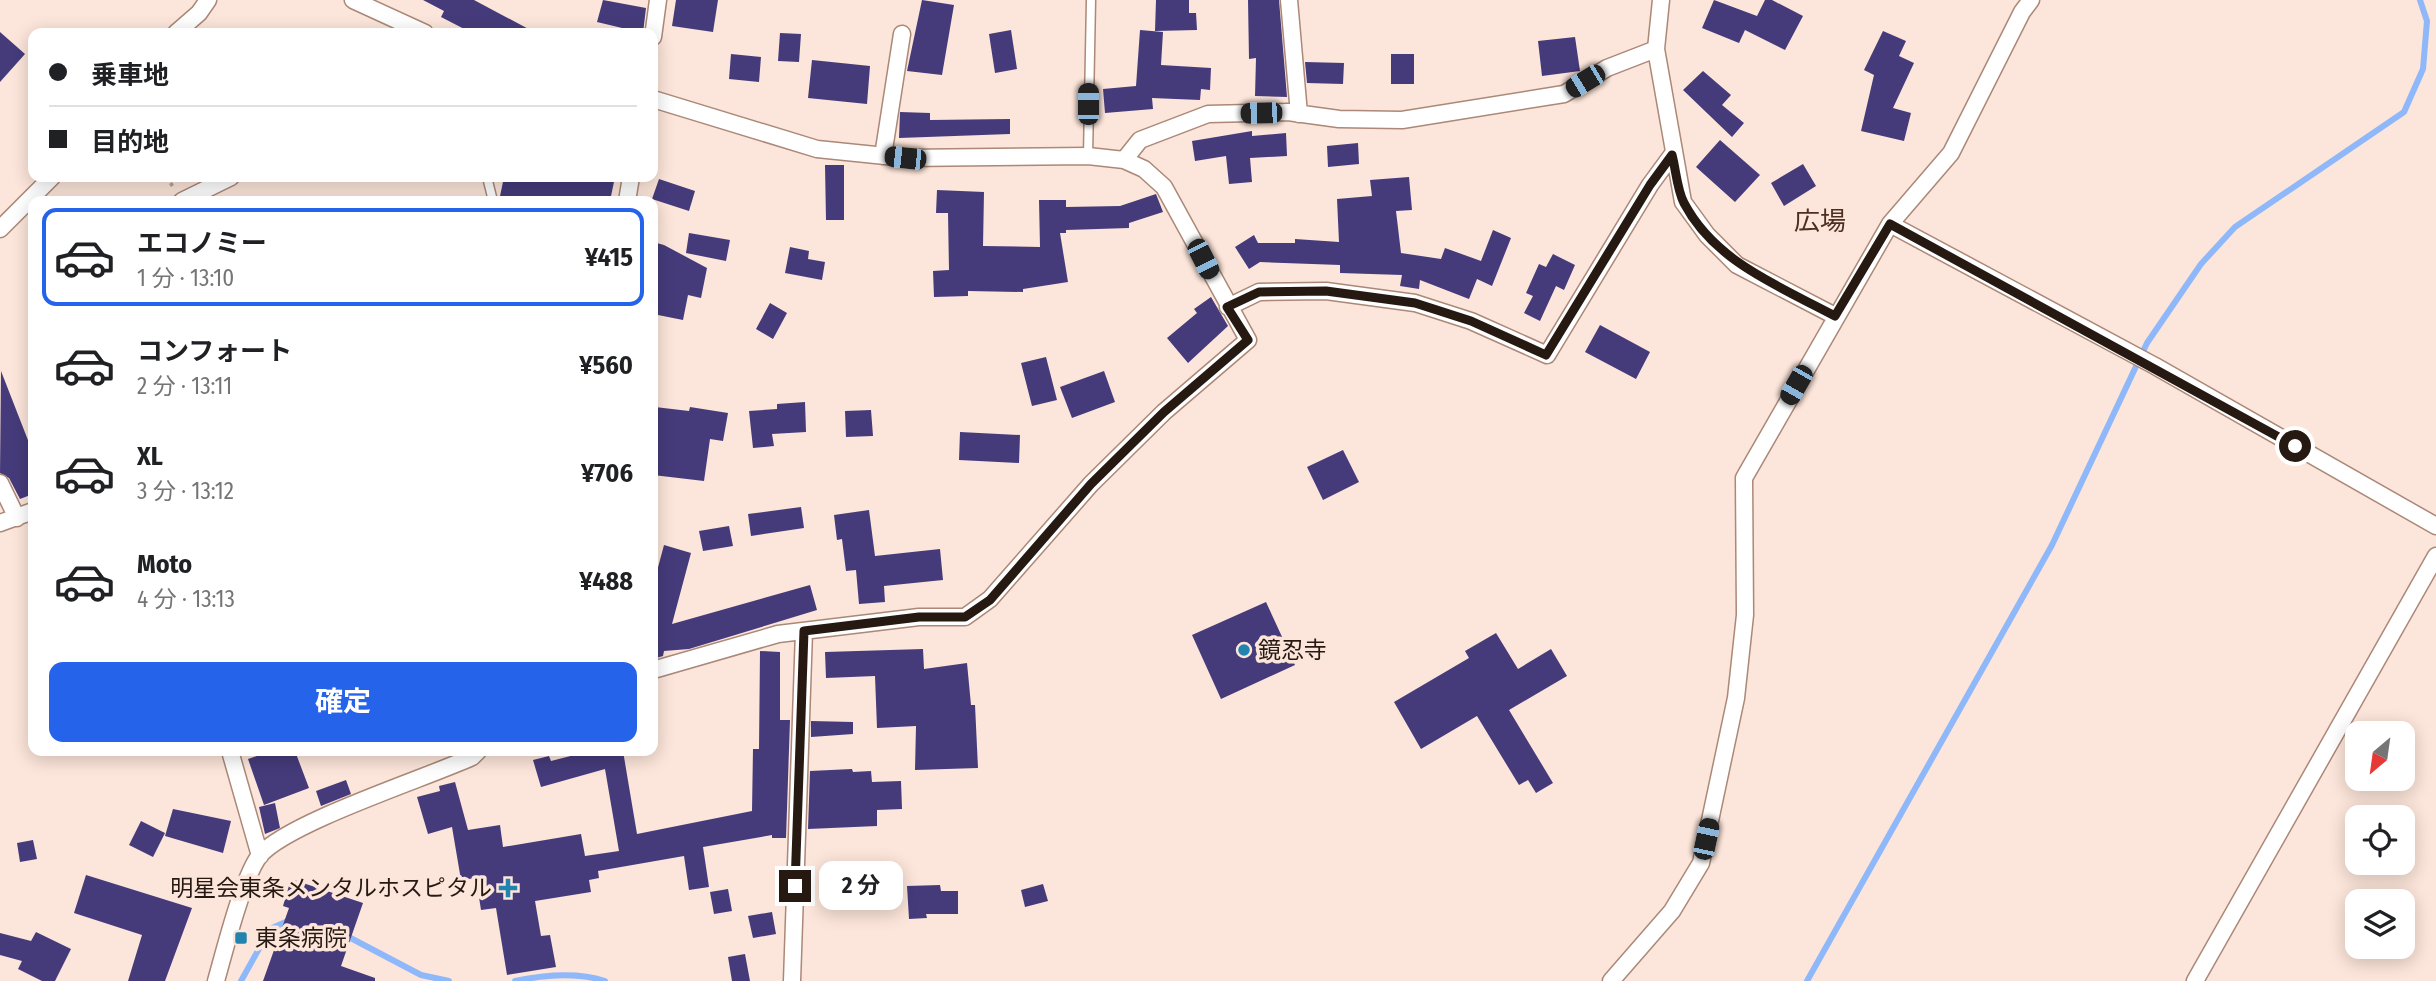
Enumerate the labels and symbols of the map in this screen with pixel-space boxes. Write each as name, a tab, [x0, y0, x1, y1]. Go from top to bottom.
car	[1562, 61, 1609, 101]
car	[1078, 83, 1099, 125]
car	[1240, 102, 1283, 124]
car	[884, 145, 927, 171]
district label: 広場	[1794, 206, 1846, 237]
car	[1185, 236, 1222, 282]
car	[1777, 362, 1816, 408]
route start	[2279, 430, 2311, 462]
place label: 鏡忍寺	[1258, 636, 1327, 664]
marker: 鏡忍寺	[1236, 642, 1252, 658]
north arrow	[2345, 721, 2415, 791]
car	[1692, 816, 1721, 862]
callout: 2 分	[820, 862, 903, 910]
route end	[779, 870, 811, 902]
place label: 明星会東条メンタルホスピタル	[170, 874, 492, 902]
marker: 明星会東条メンタルホスピタル	[498, 878, 518, 898]
place label: 東条病院	[255, 924, 347, 952]
marker: 東条病院	[233, 930, 249, 946]

